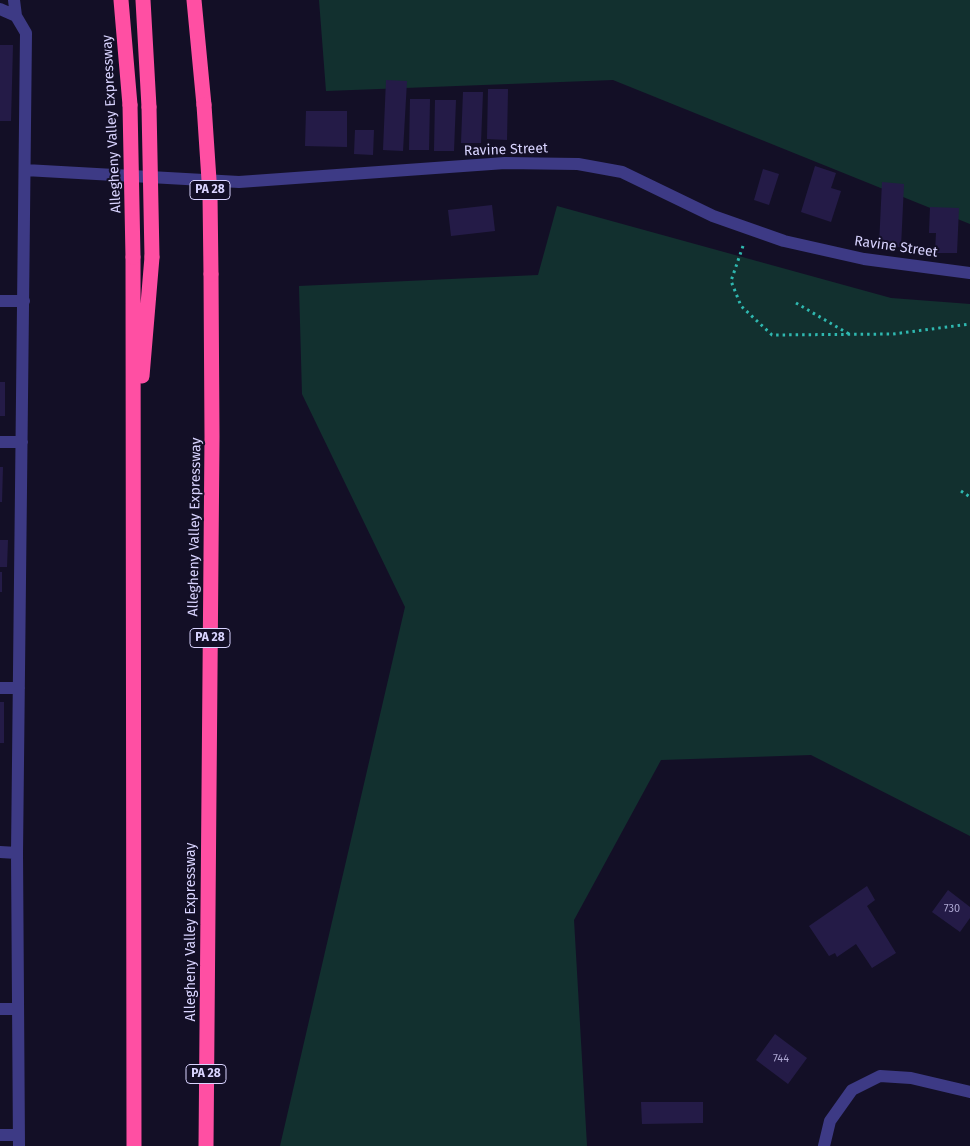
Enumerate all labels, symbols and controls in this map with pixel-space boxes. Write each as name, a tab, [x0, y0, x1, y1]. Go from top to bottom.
street label: Allegheny Valley Expressway	[99, 34, 125, 214]
street label: Ravine Street	[464, 140, 548, 160]
road number: PA 28	[190, 180, 230, 200]
street label: Ravine Street	[853, 233, 939, 261]
street label: Allegheny Valley Expressway	[185, 437, 205, 617]
road number: PA 28	[190, 628, 230, 648]
street label: Allegheny Valley Expressway	[183, 843, 199, 1021]
house number: 730	[944, 902, 960, 916]
house number: 744	[773, 1052, 789, 1066]
road number: PA 28	[186, 1064, 226, 1084]

